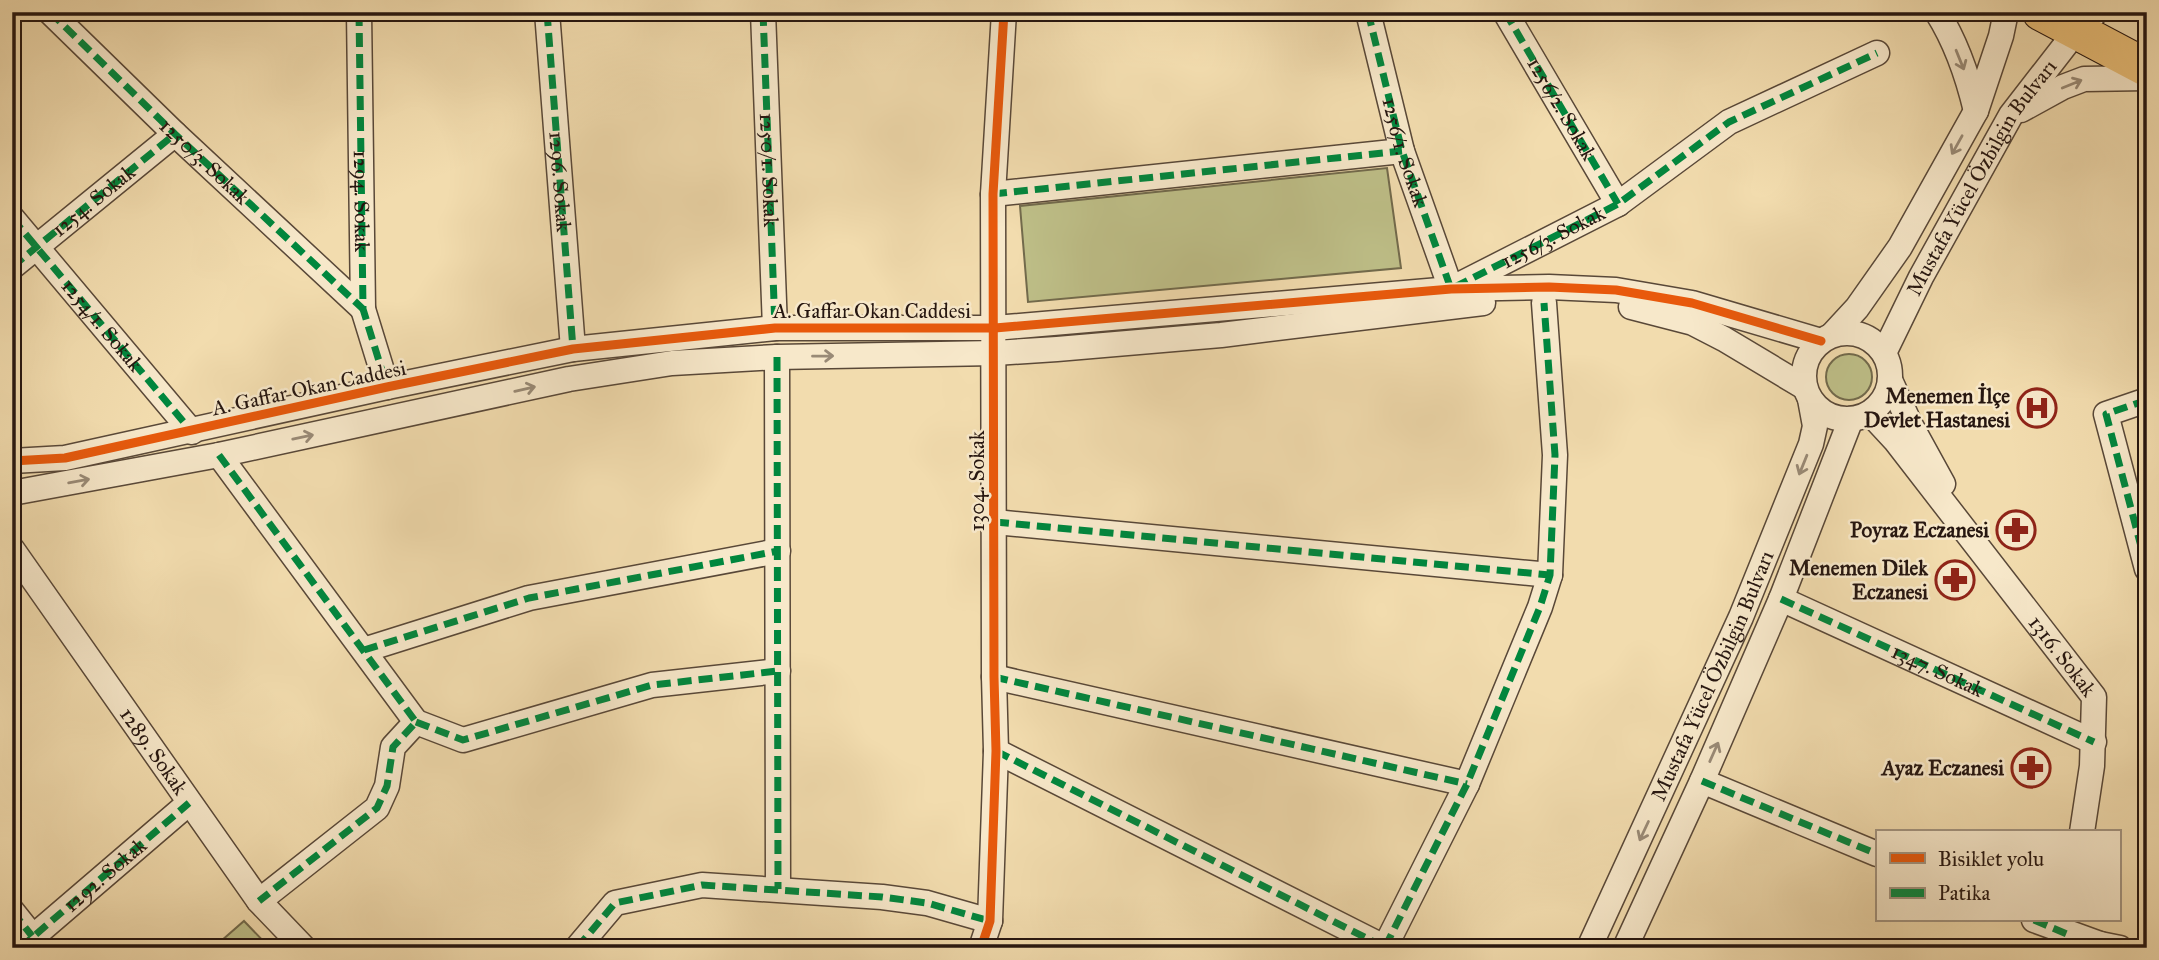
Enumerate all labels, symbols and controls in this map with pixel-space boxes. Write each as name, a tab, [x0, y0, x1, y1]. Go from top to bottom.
one-way arrow	[1954, 49, 1967, 71]
street label: 1256/2. Sokak	[1521, 52, 1602, 165]
street label: Mustafa Yücel Özbilgin Bulvarı	[1901, 54, 2062, 300]
one-way arrow	[2060, 76, 2082, 89]
street label: 1256/1. Sokak	[1376, 95, 1434, 211]
street label: 1250/1. Sokak	[754, 112, 784, 228]
street label: 1250/3. Sokak	[154, 113, 255, 210]
street label: 1296. Sokak	[543, 130, 577, 233]
one-way arrow	[1950, 134, 1964, 154]
street label: 1294. Sokak	[348, 150, 375, 252]
street label: 1254. Sokak	[46, 159, 140, 242]
street label: 1256/3. Sokak	[1497, 200, 1610, 274]
street label: 1254/1. Sokak	[56, 273, 149, 377]
street label: A. Gaffar Okan Caddesi	[772, 298, 971, 324]
one-way arrow	[812, 349, 835, 363]
street label: A. Gaffar Okan Caddesi	[209, 355, 409, 422]
one-way arrow	[513, 381, 536, 395]
place label: Menemen İlçe Devlet Hastanesi	[1864, 382, 2010, 433]
hospital icon: Menemen İlçe Devlet Hastanesi	[2016, 387, 2058, 429]
one-way arrow	[291, 430, 314, 444]
street label: 1304. Sokak	[964, 430, 990, 532]
one-way arrow	[1795, 453, 1808, 475]
one-way arrow	[67, 473, 90, 487]
pharmacy icon: Poyraz Eczanesi	[1995, 509, 2037, 551]
place label: Poyraz Eczanesi	[1850, 517, 1989, 543]
street label: Mustafa Yücel Özbilgin Bulvarı	[1645, 547, 1780, 805]
place label: Menemen Dilek Eczanesi	[1789, 555, 1929, 605]
pharmacy icon: Menemen Dilek Eczanesi	[1934, 559, 1976, 601]
street label: 1316. Sokak	[2023, 610, 2102, 702]
street label: 1347. Sokak	[1887, 638, 1988, 703]
street label: 1289. Sokak	[114, 702, 194, 800]
one-way arrow	[1708, 742, 1721, 763]
pharmacy icon: Ayaz Eczanesi	[2010, 747, 2052, 789]
place label: Ayaz Eczanesi	[1880, 755, 2004, 781]
one-way arrow	[1636, 820, 1650, 841]
legend	[1876, 830, 2120, 922]
street label: 1292. Sokak	[58, 832, 152, 918]
text: Bisiklet yolu	[1938, 846, 2044, 872]
text: Patika	[1938, 880, 1990, 906]

